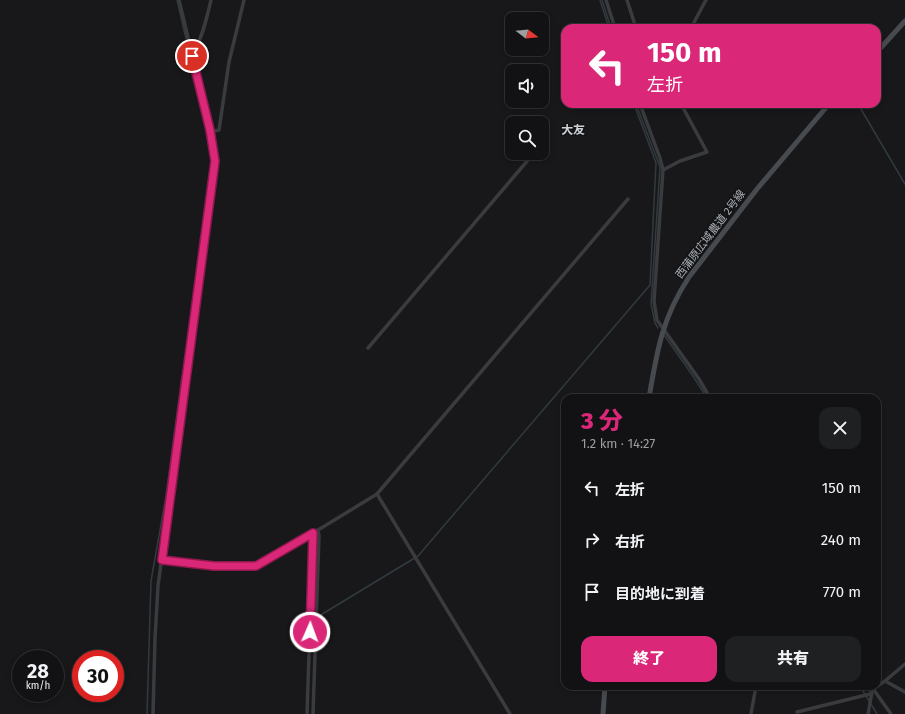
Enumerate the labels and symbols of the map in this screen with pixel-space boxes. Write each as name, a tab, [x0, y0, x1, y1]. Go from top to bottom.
north arrow	[505, 12, 549, 56]
pin	[175, 39, 209, 73]
district label: 大友	[561, 123, 585, 137]
street label: 西蒲原広域農道 2号線	[673, 188, 748, 281]
position arrow	[289, 611, 331, 653]
speed limit sign: 30	[72, 650, 124, 702]

